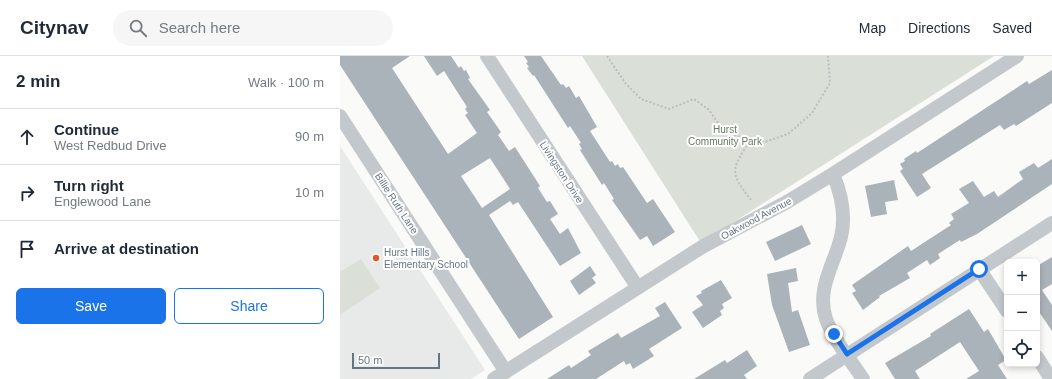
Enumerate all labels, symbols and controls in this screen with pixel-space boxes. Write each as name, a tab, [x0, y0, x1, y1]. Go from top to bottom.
search box	[113, 10, 393, 46]
text: Citynav	[20, 17, 89, 38]
icon: search	[127, 17, 149, 39]
text: Search here	[159, 19, 240, 36]
text: Map	[859, 20, 886, 36]
text: Directions	[908, 20, 970, 36]
text: Saved	[992, 20, 1032, 36]
text: 2 min	[16, 72, 60, 91]
text: Walk · 100 m	[248, 75, 324, 90]
text: Continue	[54, 121, 119, 138]
park label: Hurst Community Park	[688, 124, 763, 147]
icon: ahead	[16, 126, 38, 148]
text: 90 m	[295, 129, 324, 144]
text: West Redbud Drive	[54, 138, 166, 153]
street label: Livingston Drive	[538, 139, 586, 205]
street label: Billie Ruth Lane	[373, 171, 421, 236]
text: Turn right	[54, 177, 124, 194]
icon: right	[16, 182, 38, 204]
text: 10 m	[295, 185, 324, 200]
text: Englewood Lane	[54, 194, 151, 209]
street label: Oakwood Avenue	[719, 195, 794, 242]
icon: arrive	[16, 238, 38, 260]
text: Arrive at destination	[54, 240, 199, 257]
place label: Hurst Hills Elementary School	[384, 247, 468, 270]
marker: Hurst Hills Elementary School	[371, 253, 381, 263]
map controls	[1004, 259, 1040, 367]
button: +	[1004, 259, 1040, 295]
route start	[970, 260, 988, 278]
button: Save	[16, 288, 166, 324]
button: Share	[174, 288, 324, 324]
button: −	[1004, 295, 1040, 331]
route end	[825, 325, 843, 343]
button: locate	[1004, 331, 1040, 367]
scale bar	[352, 351, 440, 370]
text: 50 m	[358, 354, 382, 366]

